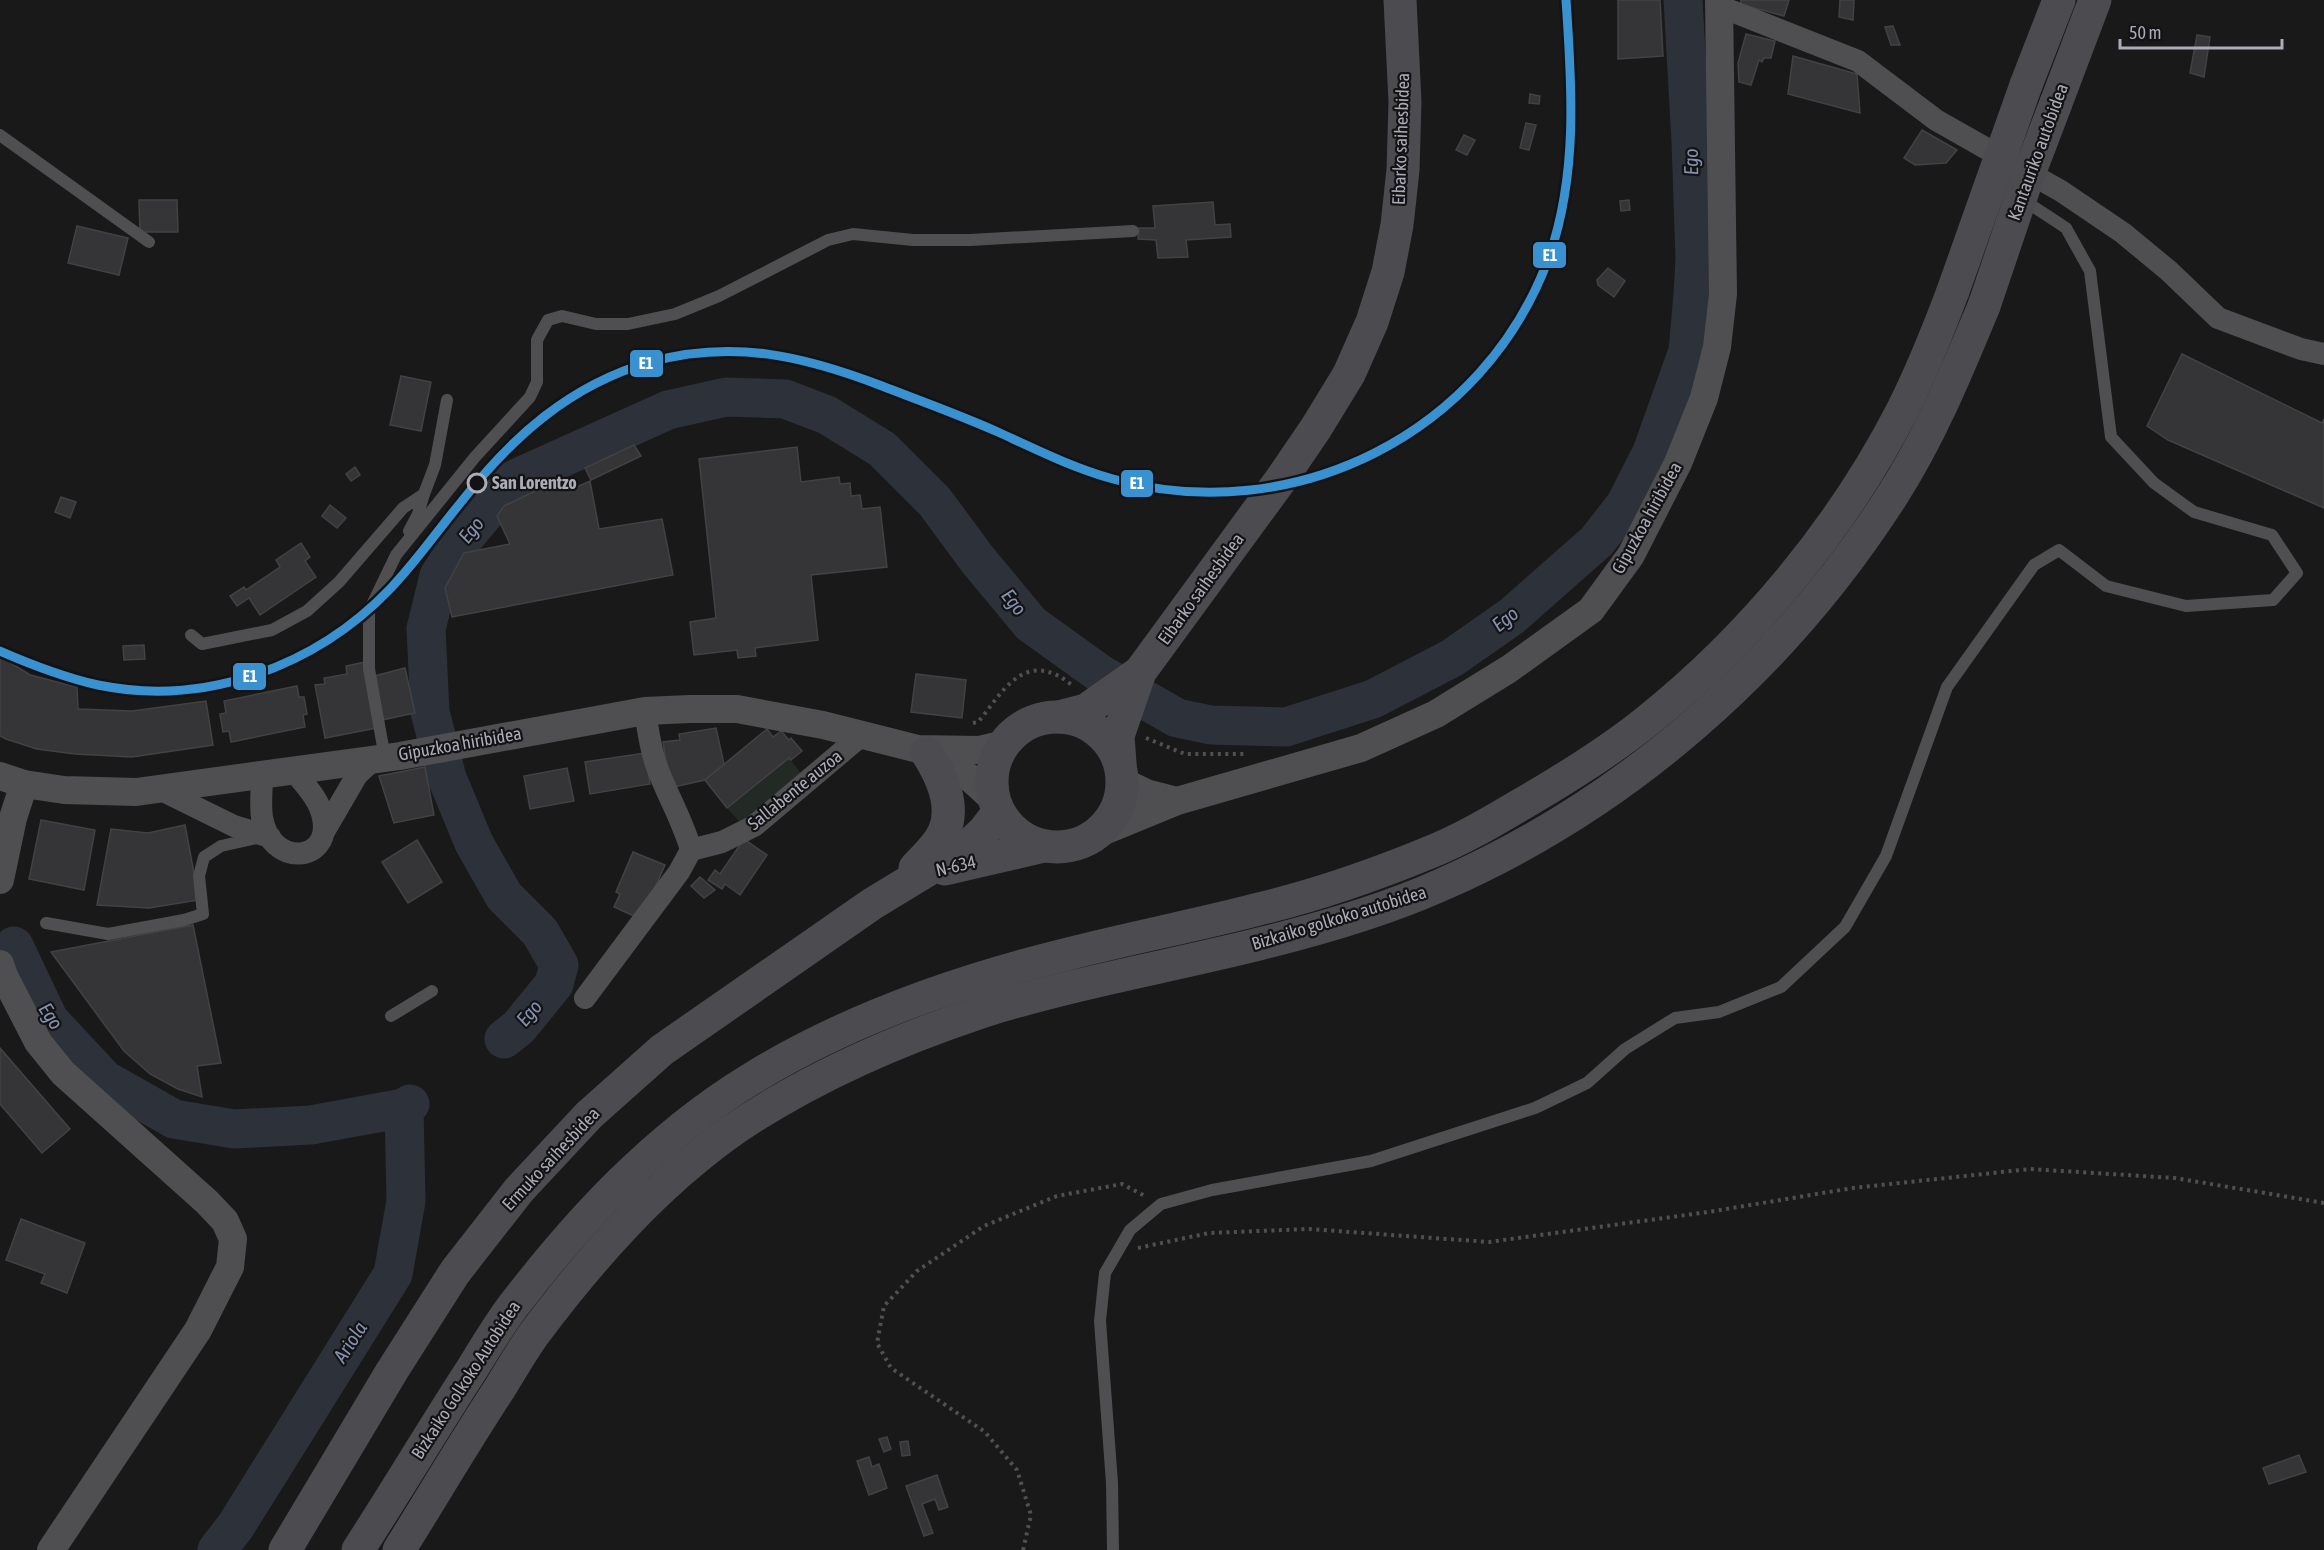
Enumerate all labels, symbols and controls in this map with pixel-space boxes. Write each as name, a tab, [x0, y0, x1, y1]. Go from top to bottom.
scale bar	[2120, 12, 2282, 50]
text: 50 m	[2129, 22, 2161, 43]
street label: Eibarko saihesbidea	[1388, 72, 1413, 205]
street label: Kantauriko autobidea	[2003, 81, 2072, 223]
water label: Ego	[1679, 148, 1702, 176]
line badge: E1	[1532, 241, 1567, 269]
text: E1	[1543, 246, 1558, 264]
line badge: E1	[629, 349, 664, 378]
text: E1	[639, 354, 654, 372]
street label: Gipuzkoa hiribidea	[1607, 458, 1686, 577]
line badge: E1	[1120, 469, 1154, 498]
place label: San Lorentzo	[492, 472, 577, 493]
marker: San Lorentzo	[467, 473, 487, 493]
text: E1	[1130, 474, 1145, 492]
water label: Ego	[453, 512, 488, 547]
street label: Eibarko saihesbidea	[1153, 529, 1248, 648]
water label: Ego	[997, 584, 1032, 619]
water label: Ego	[1487, 601, 1522, 636]
line badge: E1	[232, 662, 267, 691]
text: E1	[243, 667, 258, 685]
street label: Gipuzkoa hiribidea	[397, 722, 523, 765]
street label: Sallabente auzoa	[743, 745, 846, 834]
street label: N-634	[934, 851, 978, 880]
street label: Bizkaiko golkoko autobidea	[1249, 881, 1429, 954]
water label: Ego	[511, 995, 546, 1030]
water label: Ego	[34, 998, 68, 1033]
street label: Ermuko saihesbidea	[498, 1103, 604, 1214]
street label: Bizkaiko Golkoko Autobidea	[407, 1297, 525, 1463]
water label: Ariola	[327, 1317, 371, 1367]

